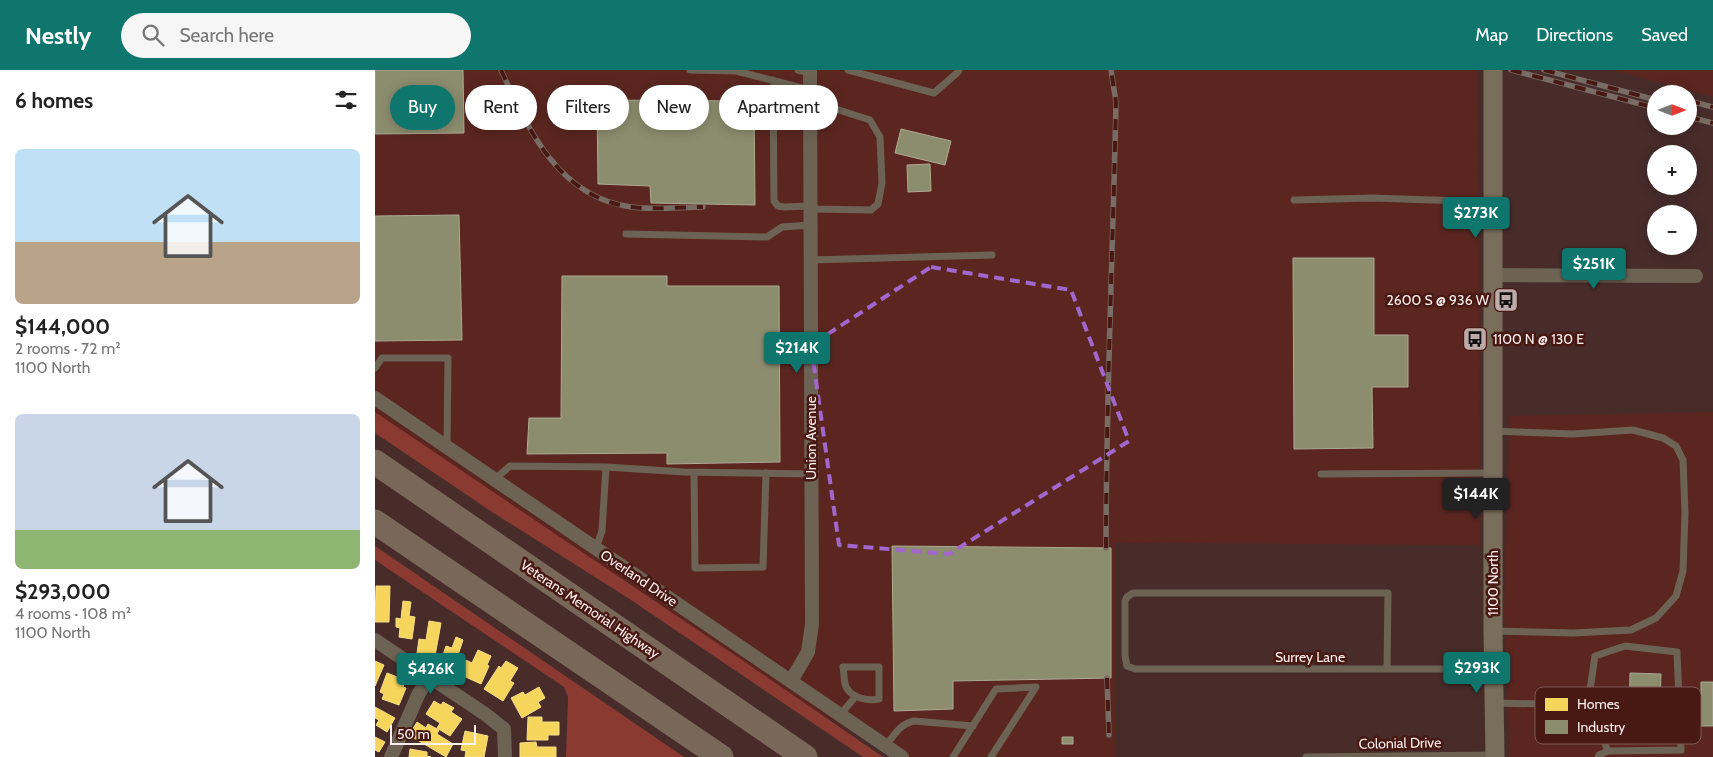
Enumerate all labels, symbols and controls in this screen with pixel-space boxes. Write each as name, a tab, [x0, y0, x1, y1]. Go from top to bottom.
search box	[121, 13, 471, 58]
text: Nestly	[25, 21, 91, 50]
icon: search	[139, 21, 167, 49]
text: Search here	[179, 24, 274, 47]
text: Map	[1475, 24, 1508, 46]
text: Directions	[1536, 24, 1613, 46]
text: Saved	[1641, 24, 1688, 46]
chip: Buy	[390, 85, 455, 130]
chip: Rent	[465, 85, 537, 130]
chip: Filters	[547, 85, 629, 130]
chip: New	[639, 85, 709, 130]
chip: Apartment	[719, 85, 838, 130]
north arrow	[1647, 85, 1697, 135]
map controls	[1647, 85, 1697, 255]
icon: filters	[332, 86, 360, 114]
text: 6 homes	[15, 88, 93, 113]
button: +	[1647, 145, 1697, 195]
icon: home	[143, 181, 233, 271]
pin: $273K	[1441, 196, 1511, 239]
text: $273K	[1454, 203, 1498, 222]
button: −	[1647, 205, 1697, 255]
pin: $251K	[1559, 248, 1629, 290]
text: $251K	[1573, 254, 1615, 273]
bus stop icon: 2600 S @ 936 W	[1493, 287, 1519, 313]
place label: 2600 S @ 936 W	[1387, 291, 1490, 309]
text: $144,000	[15, 314, 110, 339]
bus stop icon: 1100 N @ 130 E	[1462, 326, 1488, 352]
place label: 1100 N @ 130 E	[1493, 330, 1584, 348]
pin: $214K	[762, 332, 832, 374]
text: $214K	[775, 338, 819, 357]
text: 2 rooms · 72 m²	[15, 339, 120, 358]
text: 1100 North	[15, 358, 90, 377]
street label: Union Avenue	[802, 396, 820, 480]
icon: home	[143, 446, 233, 536]
pin: $144K	[1441, 478, 1511, 520]
text: $144K	[1453, 484, 1499, 503]
street label: Overland Drive	[597, 546, 681, 610]
street label: 1100 North	[1484, 550, 1502, 616]
street label: Veterans Memorial Highway	[517, 556, 663, 662]
text: $293,000	[15, 579, 111, 604]
text: 4 rooms · 108 m²	[15, 604, 131, 623]
text: 1100 North	[15, 623, 90, 642]
street label: Surrey Lane	[1275, 648, 1345, 666]
pin: $426K	[396, 652, 466, 695]
pin: $293K	[1442, 652, 1512, 694]
text: $293K	[1454, 658, 1500, 677]
text: $426K	[408, 659, 454, 678]
legend	[1535, 687, 1701, 744]
text: Homes	[1577, 695, 1620, 713]
text: Industry	[1577, 718, 1625, 736]
scale bar	[390, 722, 476, 745]
text: 50 m	[397, 725, 430, 743]
street label: Colonial Drive	[1359, 733, 1441, 753]

